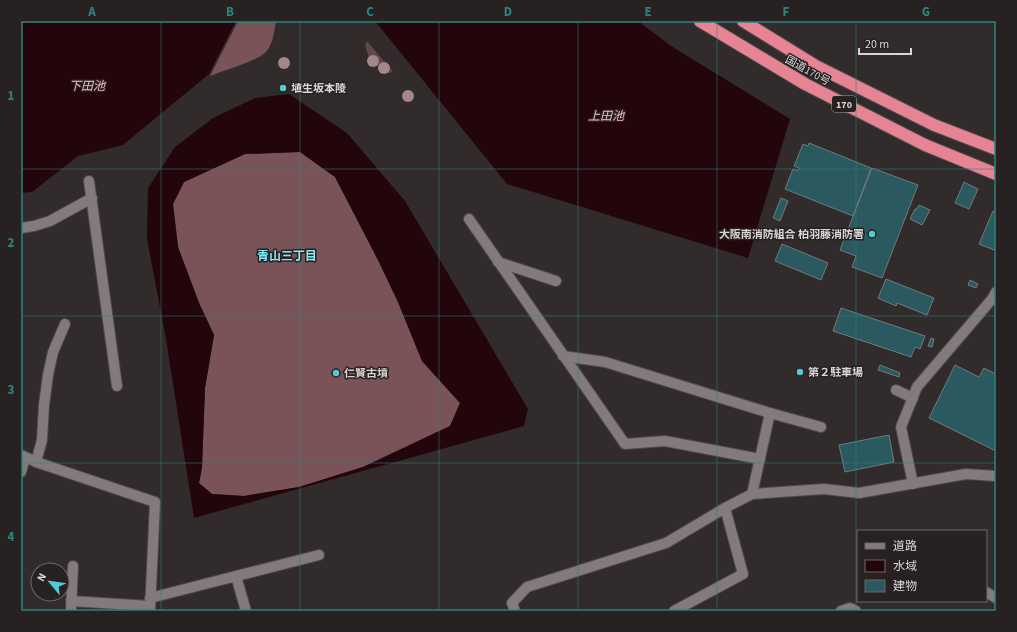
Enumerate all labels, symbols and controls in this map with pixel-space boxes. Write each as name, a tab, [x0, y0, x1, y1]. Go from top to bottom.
text: A	[87, 3, 96, 21]
text: B	[226, 3, 234, 21]
text: C	[366, 3, 374, 21]
text: D	[504, 3, 512, 21]
text: E	[644, 3, 652, 21]
text: F	[783, 3, 790, 21]
text: G	[922, 3, 930, 21]
scale bar	[859, 30, 911, 56]
text: 20 m	[865, 36, 889, 53]
street label: 国道170号	[783, 52, 833, 89]
water label: 下田池	[69, 78, 106, 95]
place label: 埴生坂本陵	[291, 81, 346, 96]
marker: 埴生坂本陵	[278, 83, 288, 93]
text: 1	[8, 87, 15, 105]
road number: 170	[832, 96, 856, 112]
water label: 上田池	[588, 108, 625, 125]
place label: 大阪南消防組合 柏羽藤消防署	[719, 227, 864, 242]
marker: 大阪南消防組合 柏羽藤消防署	[867, 229, 877, 239]
text: 2	[8, 234, 15, 252]
district label: 青山三丁目	[257, 248, 317, 265]
place label: 第２駐車場	[808, 365, 863, 380]
place label: 仁賢古墳	[344, 366, 388, 381]
marker: 第２駐車場	[795, 367, 805, 377]
marker: 仁賢古墳	[331, 368, 341, 378]
text: 3	[8, 381, 15, 399]
text: 4	[8, 528, 15, 546]
legend	[857, 530, 987, 602]
text: 道路	[893, 538, 917, 555]
text: 水域	[893, 558, 917, 575]
north arrow	[30, 562, 70, 602]
text: N	[33, 571, 50, 584]
text: 建物	[893, 578, 917, 595]

